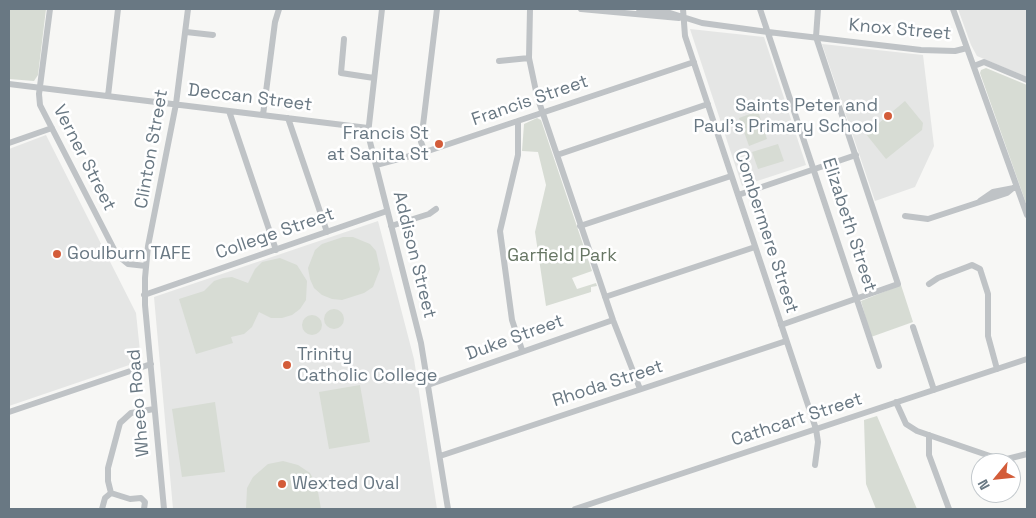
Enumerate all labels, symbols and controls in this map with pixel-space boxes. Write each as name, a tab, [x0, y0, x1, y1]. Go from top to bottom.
street label: Knox Street	[848, 15, 952, 45]
street label: Francis Street	[469, 71, 591, 131]
street label: Deccan Street	[187, 80, 313, 116]
street label: Clinton Street	[131, 88, 173, 210]
place label: Saints Peter and Paul's Primary School	[694, 95, 878, 138]
street label: Verner Street	[48, 101, 120, 215]
marker: Saints Peter and Paul's Primary School	[882, 110, 894, 122]
place label: Francis St at Sanita St	[327, 123, 429, 166]
marker: Francis St at Sanita St	[433, 138, 445, 150]
street label: Combermere Street	[729, 148, 803, 316]
street label: Elizabeth Street	[817, 155, 881, 295]
street label: Addison Street	[388, 189, 440, 321]
street label: College Street	[213, 204, 337, 264]
place label: Goulburn TAFE	[67, 243, 191, 265]
park label: Garfield Park	[507, 245, 617, 267]
marker: Goulburn TAFE	[51, 248, 63, 260]
street label: Duke Street	[463, 310, 567, 366]
place label: Trinity Catholic College	[297, 344, 437, 386]
street label: Wheeo Road	[124, 348, 154, 458]
street label: Rhoda Street	[550, 356, 666, 412]
marker: Trinity Catholic College	[281, 359, 293, 371]
street label: Cathcart Street	[729, 389, 865, 451]
north arrow	[971, 453, 1021, 503]
place label: Wexted Oval	[292, 473, 399, 495]
text: N	[973, 476, 994, 493]
marker: Wexted Oval	[276, 478, 288, 490]

